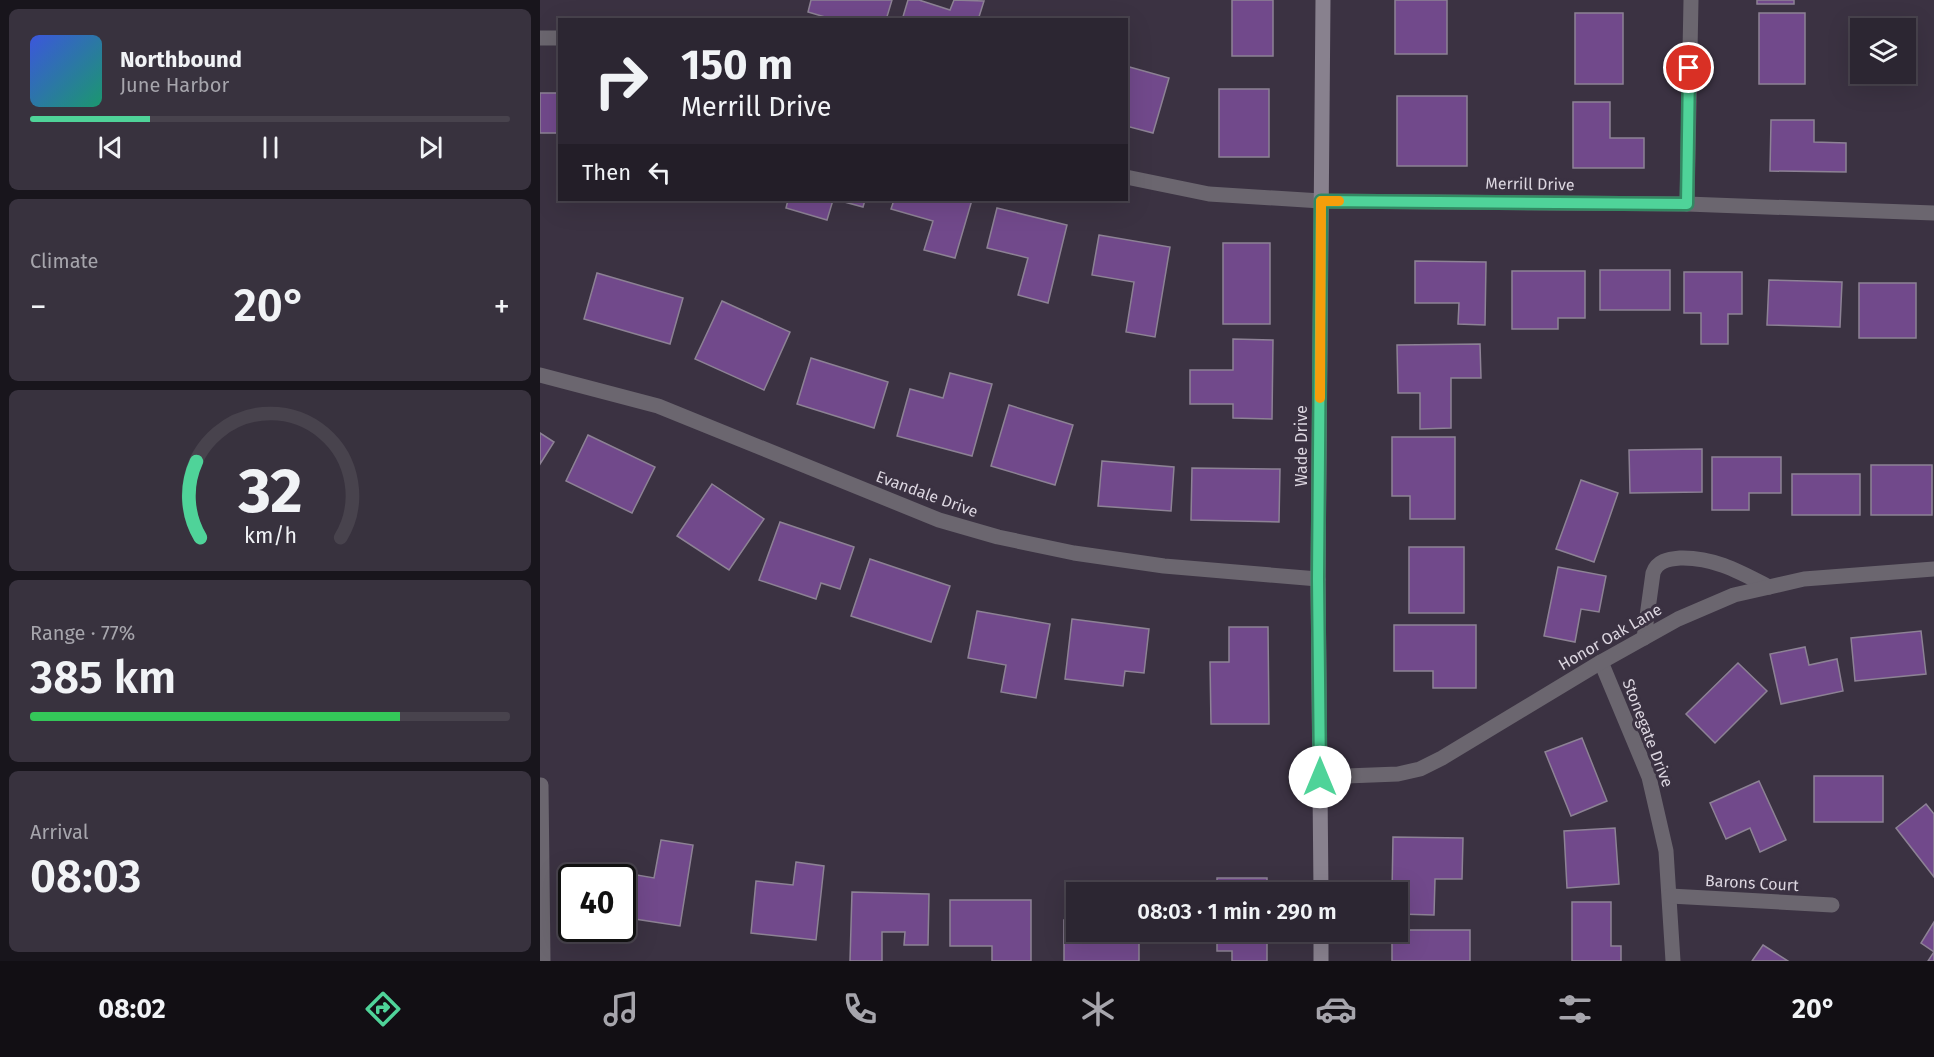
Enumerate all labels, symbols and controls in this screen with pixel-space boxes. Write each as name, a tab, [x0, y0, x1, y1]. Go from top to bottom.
map controls	[1850, 18, 1916, 84]
button: layers	[1850, 18, 1916, 84]
text: 150 m	[681, 40, 793, 90]
icon: right	[582, 42, 660, 120]
pin	[1663, 42, 1714, 93]
text: Northbound	[120, 46, 242, 73]
icon: arrive	[1672, 51, 1705, 84]
text: June Harbor	[120, 73, 229, 97]
text: Merrill Drive	[681, 91, 831, 123]
icon: previous	[94, 131, 127, 164]
icon: pause	[254, 131, 287, 164]
icon: next	[414, 131, 447, 164]
icon: left	[643, 156, 676, 189]
text: Then	[582, 159, 631, 186]
street label: Merrill Drive	[1485, 174, 1575, 194]
text: Climate	[30, 249, 98, 273]
text: 20°	[234, 279, 306, 333]
text: −	[30, 287, 47, 327]
text: +	[494, 287, 510, 327]
street label: Wade Drive	[1292, 405, 1311, 487]
text: 32	[237, 454, 302, 529]
street label: Evandale Drive	[873, 467, 981, 521]
text: km/h	[243, 523, 297, 549]
street label: Honor Oak Lane	[1555, 600, 1665, 674]
text: Range · 77%	[30, 621, 135, 645]
text: 385 km	[30, 651, 176, 705]
street label: Stonegate Drive	[1619, 676, 1677, 790]
position arrow	[1288, 745, 1352, 809]
text: Arrival	[30, 820, 89, 844]
text: 08:03	[30, 850, 141, 904]
speed limit sign: 40	[558, 864, 636, 942]
street label: Barons Court	[1705, 871, 1800, 895]
text: 08:03 · 1 min · 290 m	[1137, 898, 1337, 925]
icon: directions	[362, 988, 404, 1030]
icon: music	[600, 988, 642, 1030]
icon: phone	[839, 988, 881, 1030]
icon: climate	[1077, 988, 1119, 1030]
icon: car	[1315, 988, 1357, 1030]
icon: filters	[1554, 988, 1596, 1030]
text: 08:02	[98, 993, 166, 1025]
text: 20°	[1792, 993, 1836, 1025]

